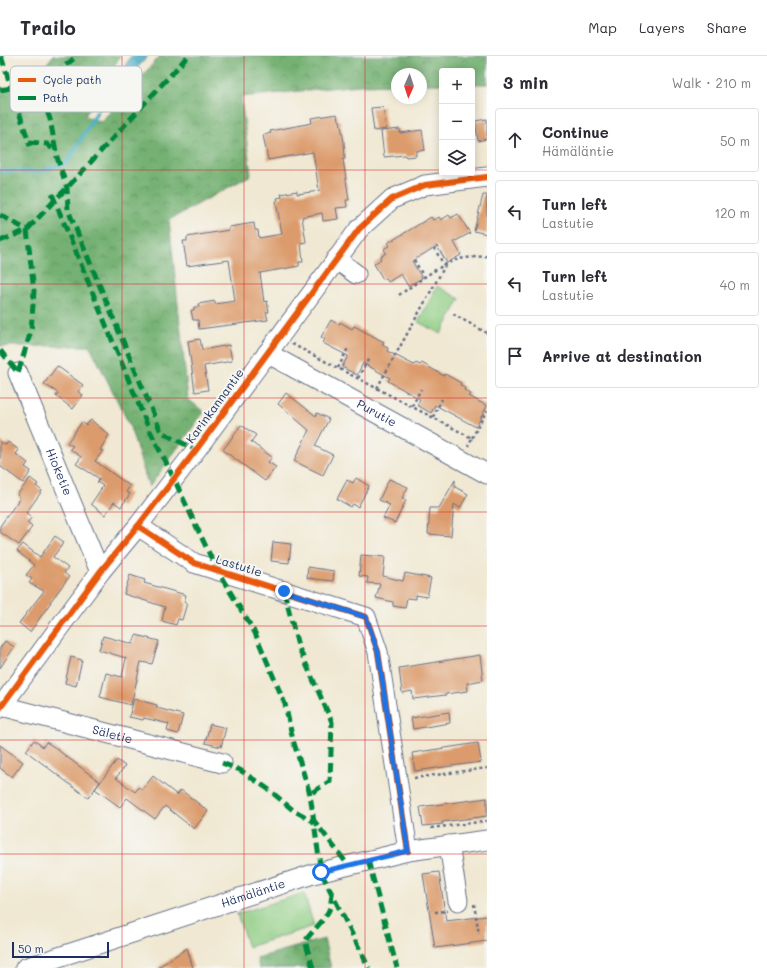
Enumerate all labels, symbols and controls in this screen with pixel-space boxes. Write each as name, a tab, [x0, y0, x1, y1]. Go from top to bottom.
text: Trailo	[20, 15, 76, 40]
text: Map	[588, 18, 617, 37]
text: Layers	[639, 18, 685, 37]
text: Share	[707, 18, 747, 37]
legend	[10, 66, 142, 112]
north arrow	[391, 68, 427, 104]
map controls	[439, 68, 475, 176]
button: +	[439, 68, 475, 104]
text: 3 min	[503, 71, 548, 93]
text: Cycle path	[43, 72, 101, 87]
text: Walk · 210 m	[672, 74, 751, 91]
text: Path	[43, 90, 68, 105]
button: −	[439, 104, 475, 140]
text: Continue	[542, 122, 609, 142]
icon: ahead	[504, 129, 526, 151]
text: 50 m	[720, 132, 750, 149]
button: layers	[439, 140, 475, 176]
text: Hämäläntie	[542, 142, 614, 159]
text: Turn left	[542, 194, 607, 214]
icon: left	[504, 201, 526, 223]
text: 120 m	[714, 204, 750, 221]
text: Lastutie	[542, 214, 594, 231]
text: Turn left	[542, 266, 607, 286]
icon: left	[504, 273, 526, 295]
text: 40 m	[720, 276, 750, 293]
text: Lastutie	[542, 286, 594, 303]
icon: arrive	[504, 345, 526, 367]
text: Arrive at destination	[542, 346, 702, 366]
street label: Karinkannantie	[182, 365, 247, 446]
street label: Purutie	[354, 395, 400, 430]
street label: Hioketie	[43, 446, 77, 498]
street label: Lastutie	[214, 550, 265, 580]
route end	[275, 582, 293, 600]
street label: Säletie	[91, 721, 135, 747]
route start	[312, 863, 330, 881]
street label: Hämäläntie	[219, 875, 287, 911]
scale bar	[12, 940, 109, 959]
text: 50 m	[18, 941, 44, 956]

